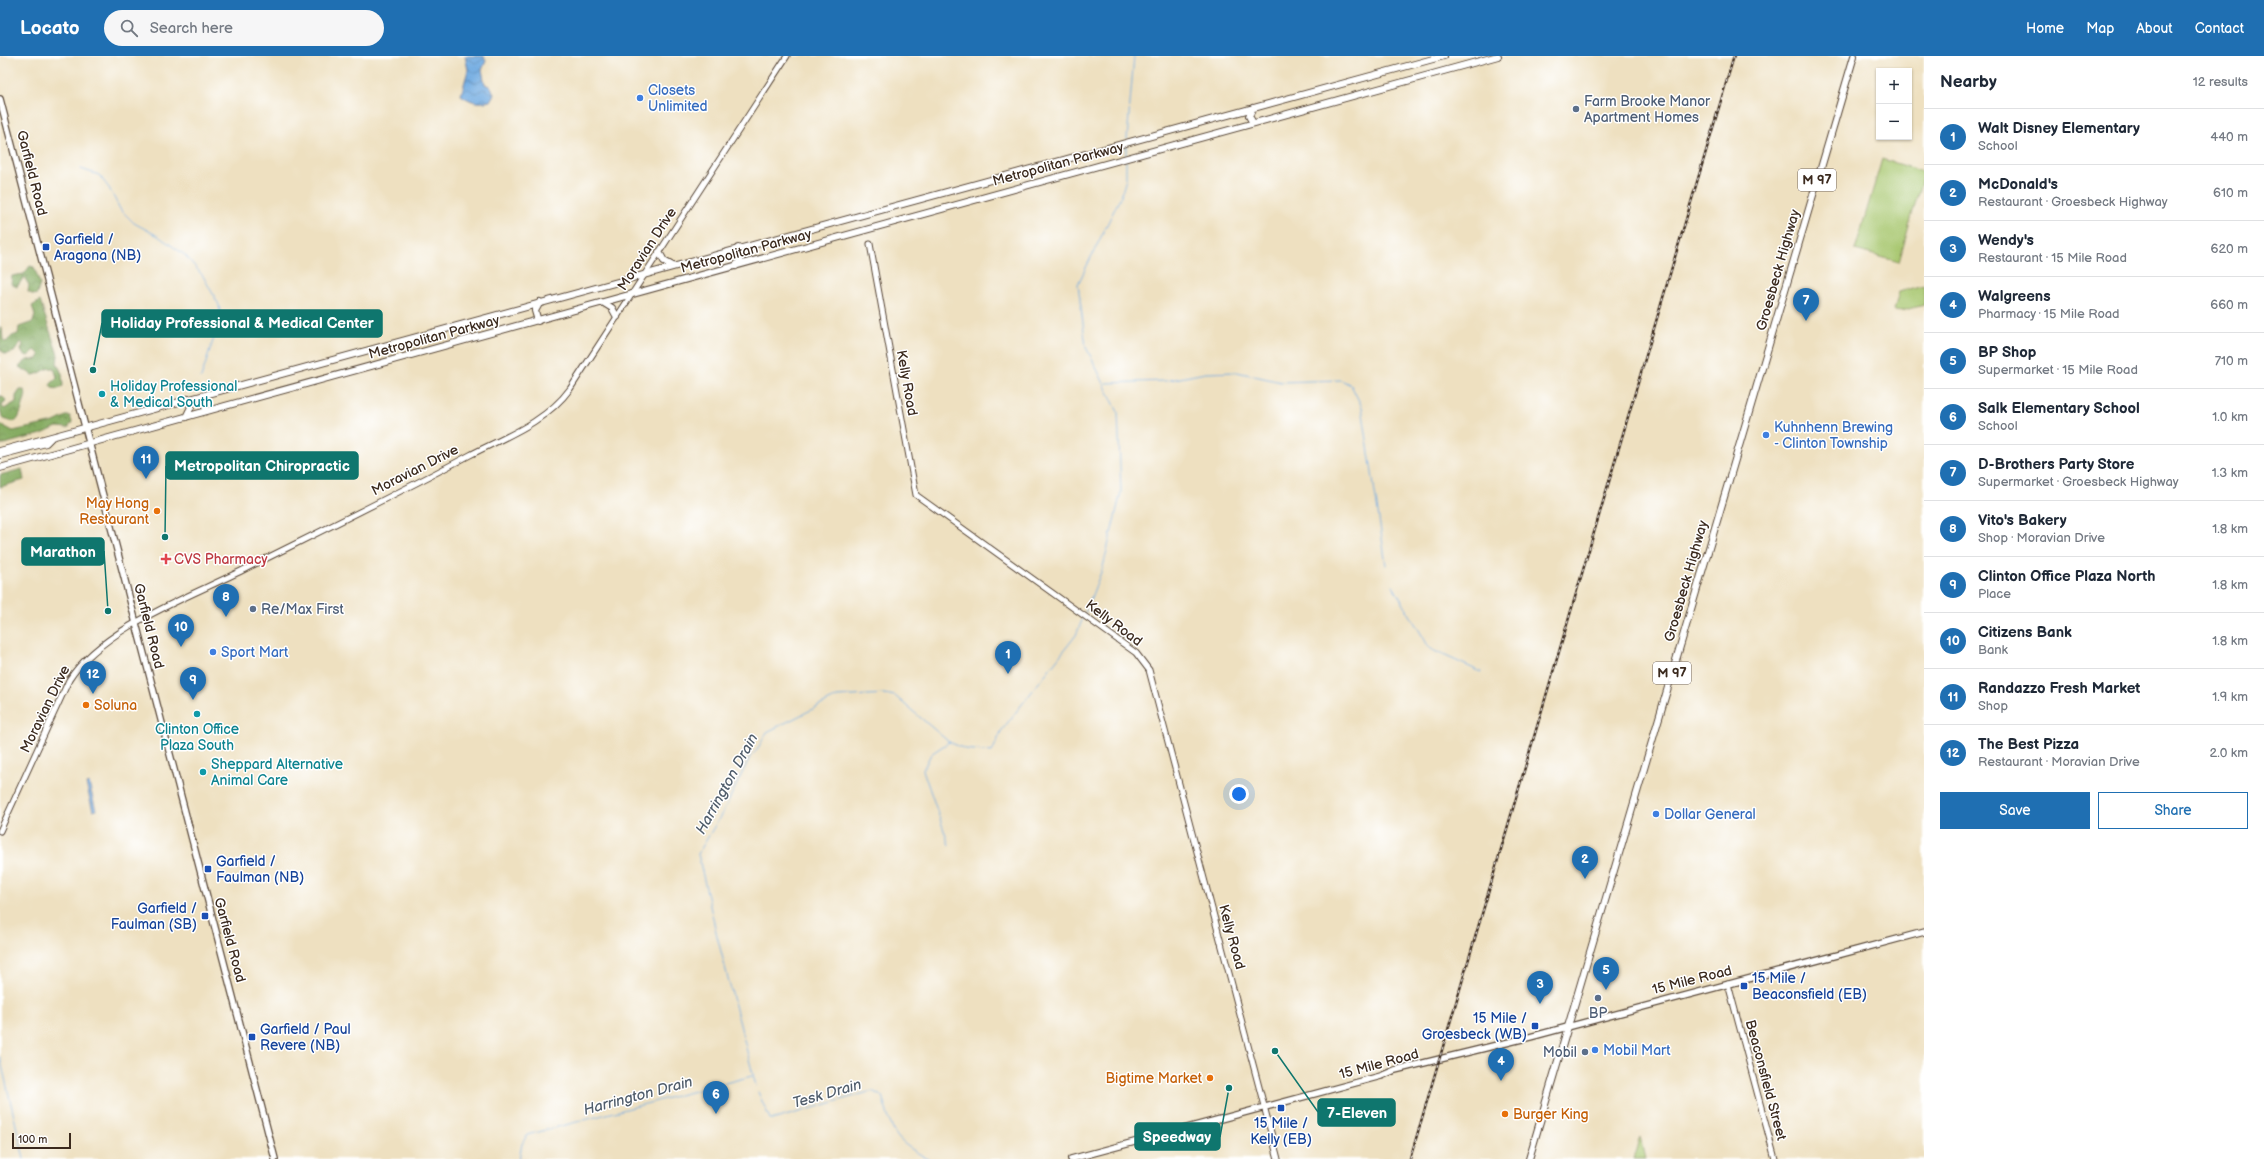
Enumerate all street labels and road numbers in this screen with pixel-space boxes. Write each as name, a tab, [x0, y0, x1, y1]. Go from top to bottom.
street label: Garfield Road	[13, 129, 51, 217]
street label: Metropolitan Parkway	[991, 138, 1126, 190]
road number: M 97	[1798, 169, 1836, 191]
street label: Moravian Drive	[614, 204, 680, 294]
street label: Groesbeck Highway	[1753, 207, 1804, 333]
street label: Metropolitan Parkway	[679, 225, 814, 277]
street label: Metropolitan Parkway	[367, 311, 502, 363]
street label: Kelly Road	[893, 349, 921, 417]
street label: Moravian Drive	[369, 441, 461, 499]
street label: Groesbeck Highway	[1661, 518, 1712, 644]
street label: Garfield Road	[130, 582, 168, 670]
street label: Kelly Road	[1082, 596, 1146, 650]
street label: Moravian Drive	[16, 662, 74, 756]
road number: M 97	[1653, 662, 1691, 684]
street label: Garfield Road	[210, 896, 250, 984]
street label: Kelly Road	[1215, 903, 1249, 971]
street label: 15 Mile Road	[1650, 962, 1734, 998]
street label: Beaconsfield Street	[1742, 1018, 1790, 1143]
street label: 15 Mile Road	[1337, 1045, 1421, 1083]

